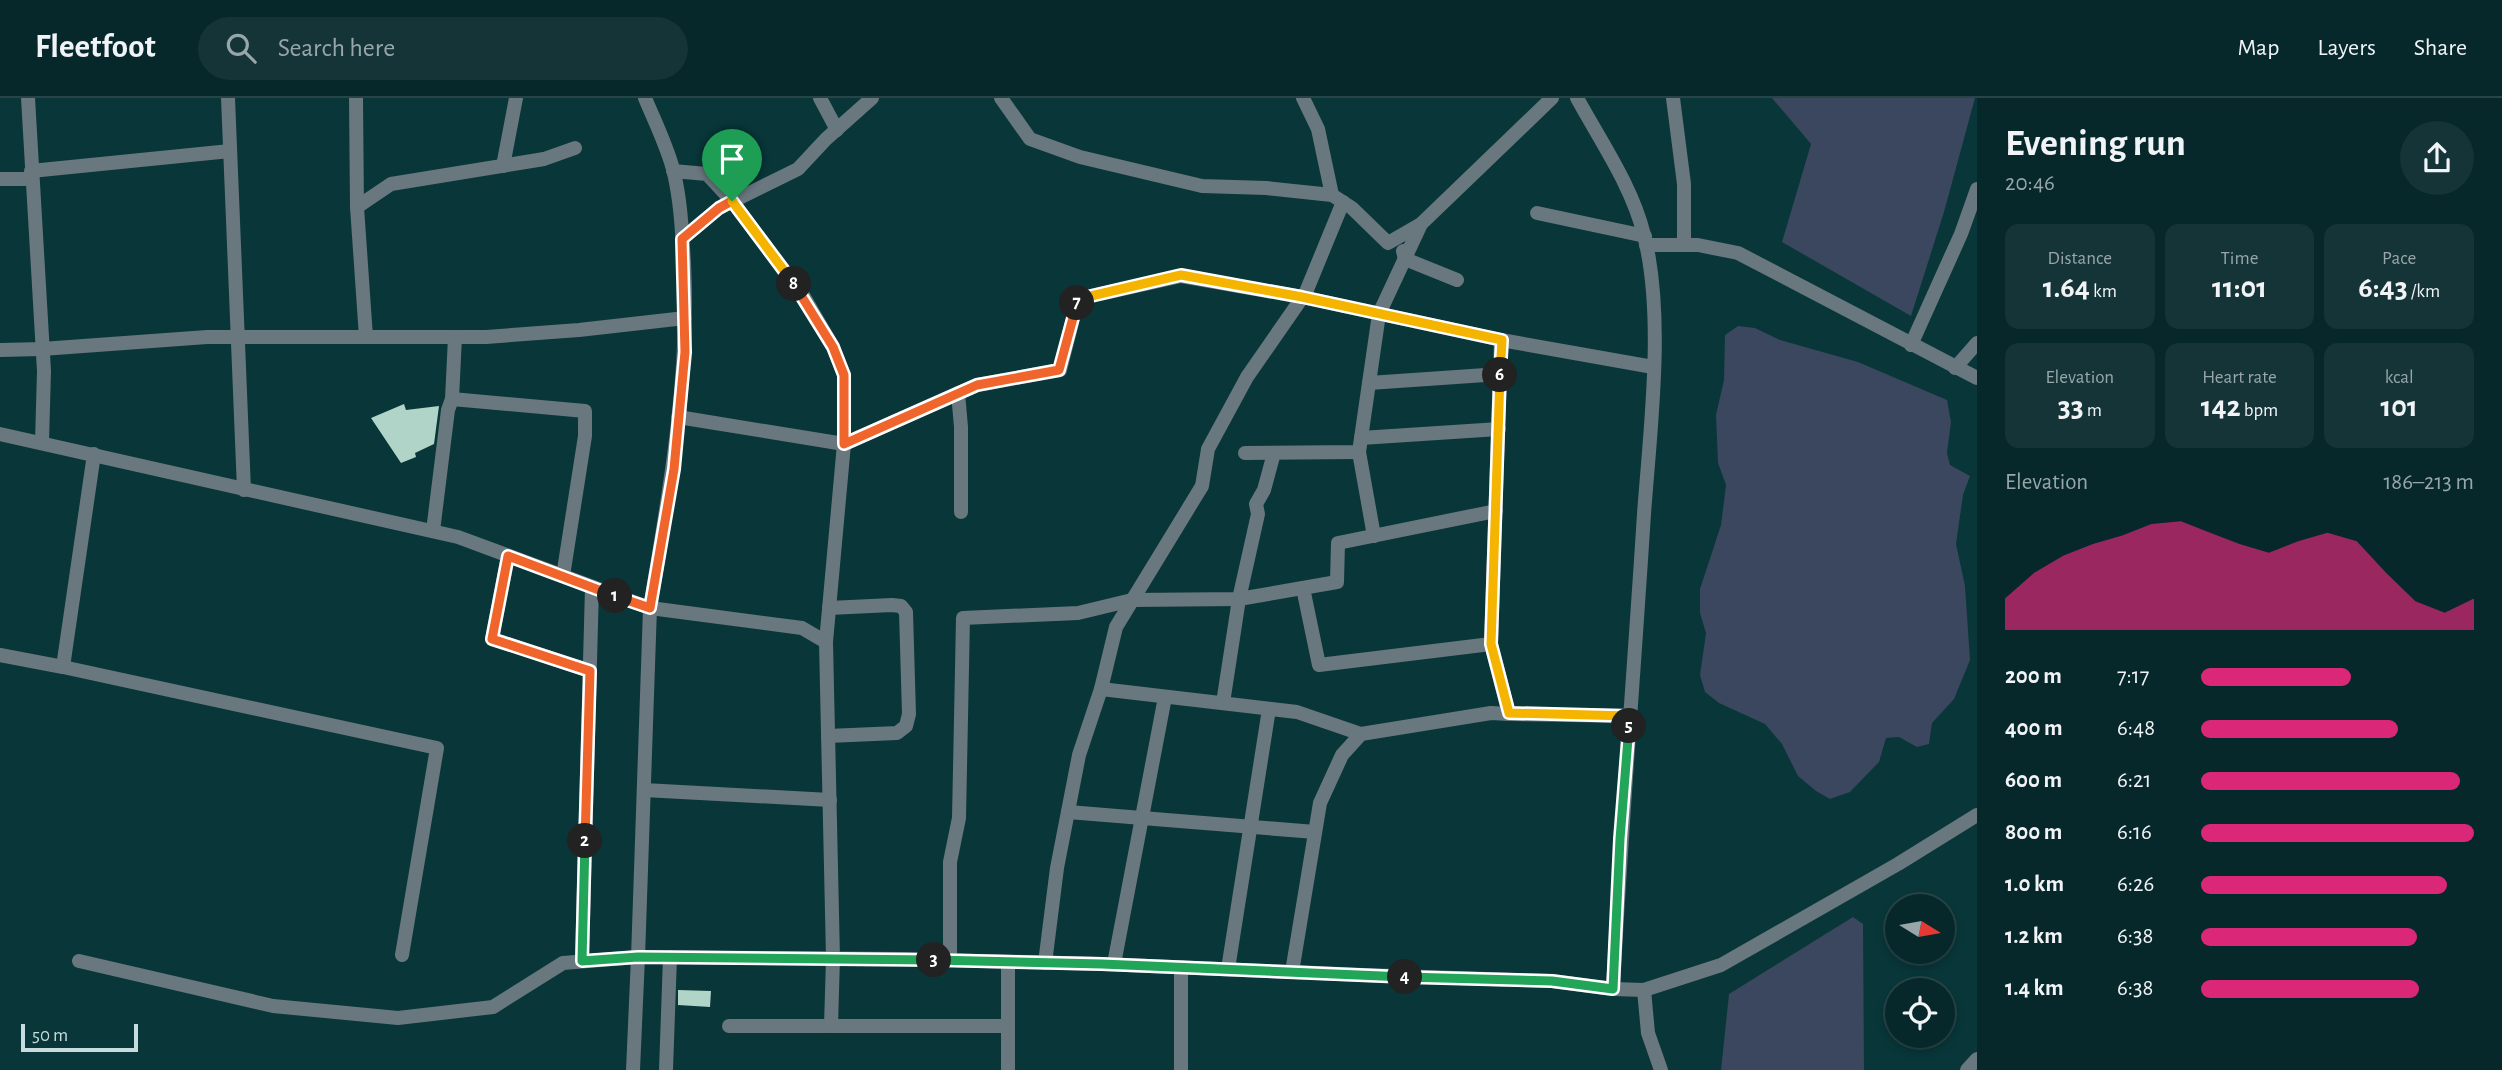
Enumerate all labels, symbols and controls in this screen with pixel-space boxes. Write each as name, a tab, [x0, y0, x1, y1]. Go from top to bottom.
search box	[198, 17, 688, 80]
icon: search	[222, 29, 260, 67]
text: Fleetfoot	[35, 31, 156, 64]
text: Search here	[278, 35, 395, 61]
text: Map	[2237, 36, 2279, 60]
text: Layers	[2317, 36, 2376, 60]
text: Share	[2414, 36, 2467, 60]
button: share	[2400, 121, 2474, 195]
text: Evening run	[2005, 125, 2186, 163]
pin	[702, 129, 762, 201]
icon: arrive	[713, 140, 751, 178]
text: 20:46	[2005, 172, 2055, 195]
text: Distance	[2048, 249, 2112, 268]
text: Time	[2221, 249, 2258, 268]
text: Pace	[2382, 249, 2416, 268]
pin: 8	[776, 266, 812, 302]
text: 1.64	[2043, 273, 2090, 303]
text: 11:01	[2212, 273, 2267, 303]
text: 6:43	[2358, 273, 2408, 303]
text: 8	[789, 274, 798, 293]
text: km	[2090, 282, 2117, 301]
text: /km	[2408, 282, 2440, 301]
pin: 7	[1060, 286, 1094, 320]
text: 7	[1072, 293, 1081, 312]
pin: 6	[1482, 358, 1518, 392]
text: 6	[1495, 365, 1504, 384]
text: Elevation	[2045, 368, 2114, 387]
text: Heart rate	[2202, 368, 2277, 387]
text: kcal	[2385, 368, 2414, 387]
text: 33	[2058, 392, 2084, 422]
text: 142	[2201, 392, 2241, 422]
text: 101	[2381, 392, 2418, 422]
text: m	[2084, 401, 2102, 420]
text: bpm	[2241, 401, 2278, 420]
text: Elevation	[2005, 471, 2088, 494]
text: 186–213 m	[2383, 471, 2474, 494]
pin: 1	[598, 578, 632, 614]
text: 1	[611, 586, 618, 605]
text: 200 m	[2005, 665, 2062, 688]
text: 7:17	[2117, 665, 2149, 688]
pin: 5	[1612, 708, 1646, 744]
text: 5	[1624, 716, 1633, 735]
text: 400 m	[2005, 717, 2063, 740]
text: 6:48	[2117, 717, 2155, 740]
text: 600 m	[2005, 769, 2062, 792]
text: 6:21	[2117, 769, 2151, 792]
text: 800 m	[2005, 821, 2062, 844]
text: 6:16	[2117, 821, 2152, 844]
pin: 2	[568, 824, 602, 858]
text: 2	[580, 831, 589, 850]
text: 1.0 km	[2005, 873, 2064, 896]
text: 6:26	[2117, 873, 2154, 896]
north arrow	[1885, 894, 1955, 964]
map controls	[1885, 894, 1955, 1048]
text: 1.2 km	[2005, 925, 2063, 948]
text: 6:38	[2117, 925, 2153, 948]
pin: 3	[916, 942, 951, 978]
text: 3	[929, 950, 938, 969]
pin: 4	[1388, 960, 1422, 994]
text: 4	[1400, 967, 1409, 986]
text: 1.4 km	[2005, 977, 2064, 1000]
text: 6:38	[2117, 977, 2153, 1000]
button: locate	[1885, 978, 1955, 1048]
scale bar	[21, 1021, 138, 1053]
text: 50 m	[32, 1026, 68, 1045]

